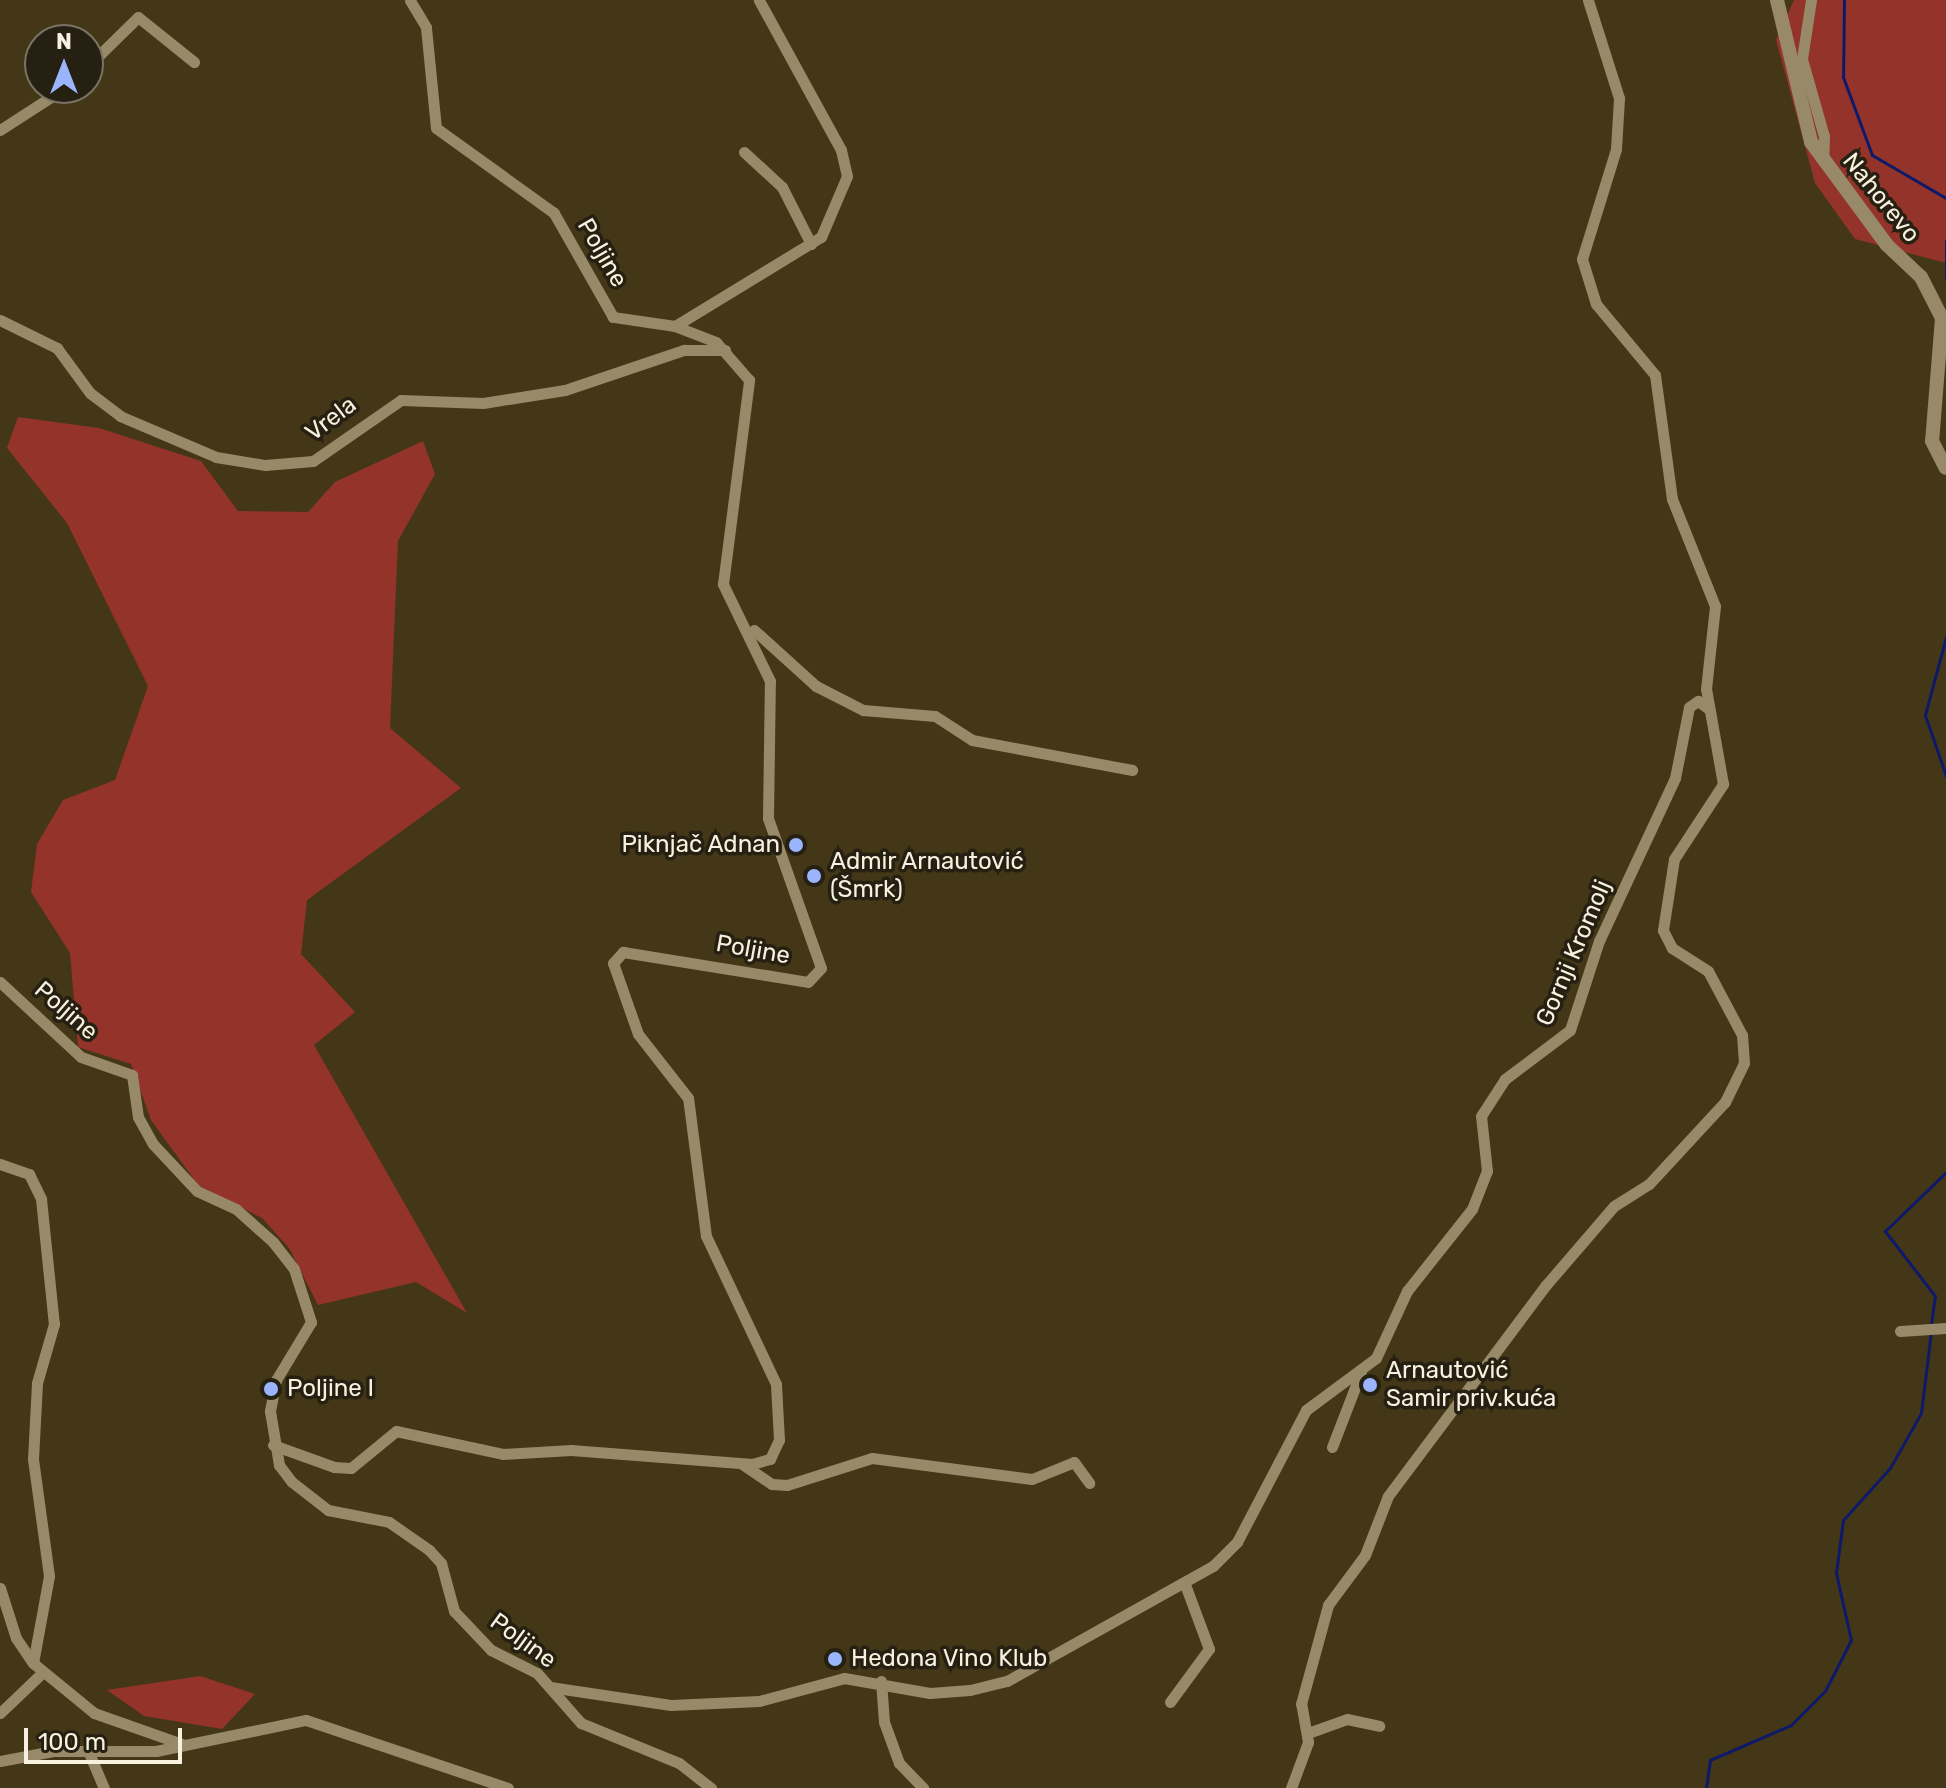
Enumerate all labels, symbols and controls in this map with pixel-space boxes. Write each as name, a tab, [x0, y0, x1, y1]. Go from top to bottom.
north arrow	[24, 24, 104, 104]
text: N	[56, 28, 72, 55]
street label: Nahorevo	[1836, 147, 1926, 249]
street label: Poljine	[571, 213, 633, 293]
street label: Vrela	[300, 391, 362, 447]
place label: Piknjač Adnan	[621, 831, 780, 859]
marker: Piknjač Adnan	[787, 836, 805, 854]
place label: Admir Arnautović (Šmrk)	[830, 848, 1025, 904]
marker: Admir Arnautović (Šmrk)	[805, 867, 823, 885]
street label: Gornji Kromolj	[1530, 876, 1618, 1030]
street label: Poljine	[714, 929, 792, 971]
street label: Poljine	[28, 976, 104, 1046]
place label: Arnautović Samir priv.kuća	[1386, 1357, 1557, 1413]
place label: Poljine I	[287, 1375, 374, 1403]
marker: Arnautović Samir priv.kuća	[1361, 1376, 1379, 1394]
marker: Poljine I	[262, 1380, 280, 1398]
street label: Poljine	[484, 1607, 562, 1675]
place label: Hedona Vino Klub	[851, 1645, 1048, 1673]
marker: Hedona Vino Klub	[826, 1650, 844, 1668]
scale bar	[28, 1712, 186, 1762]
text: 100 m	[38, 1728, 106, 1756]

